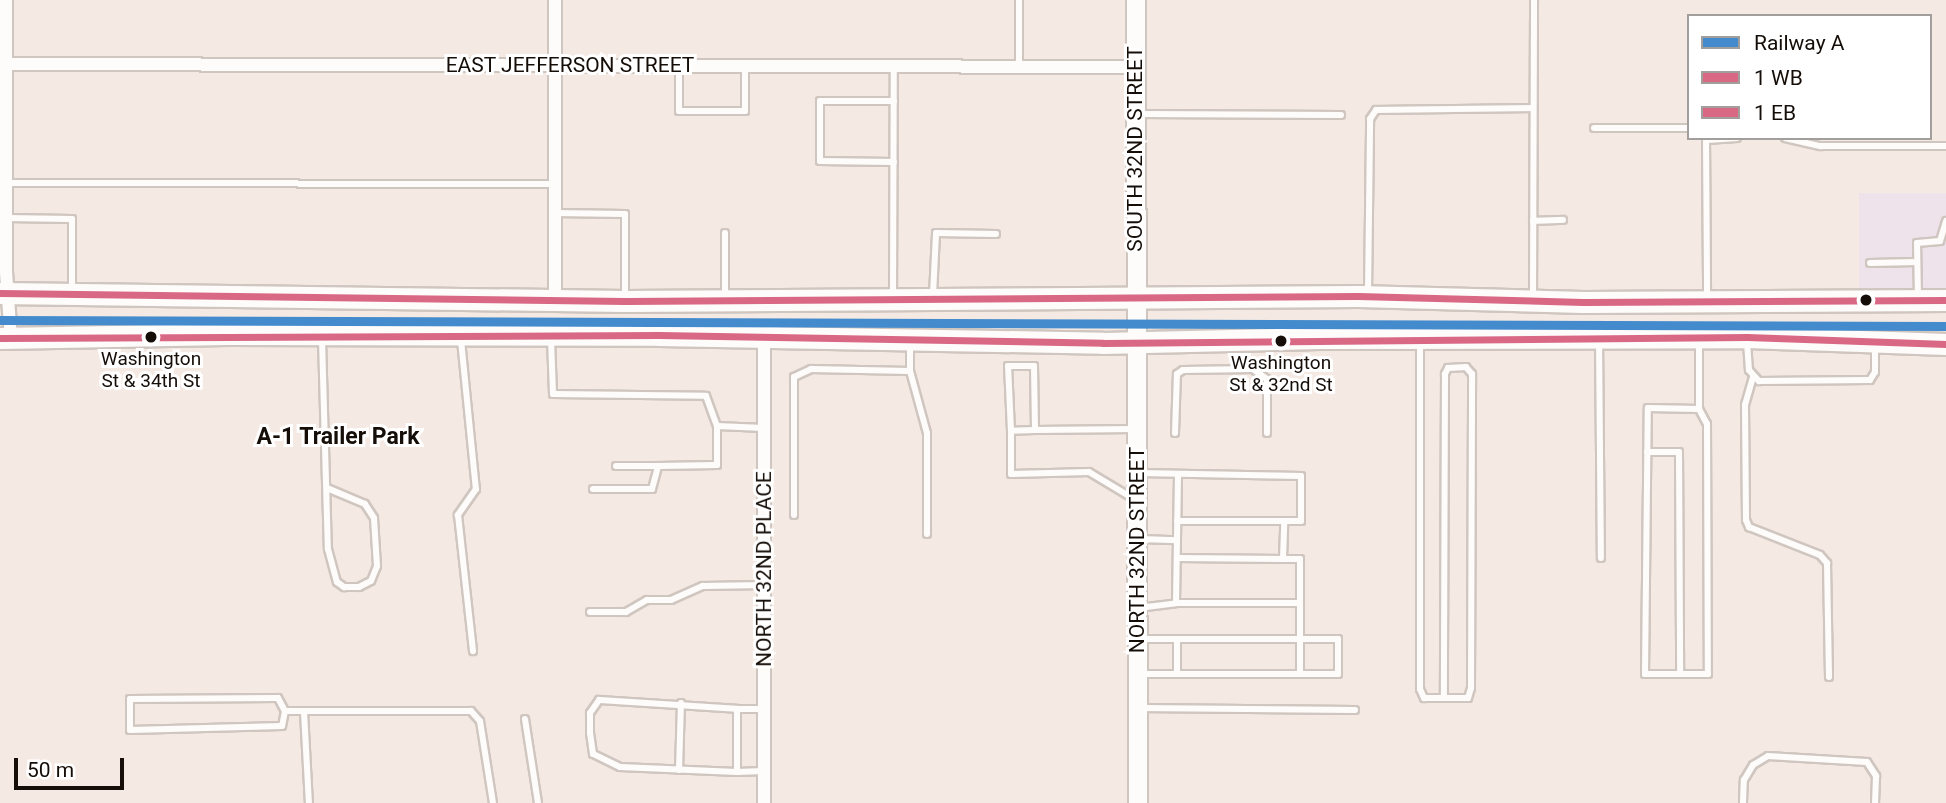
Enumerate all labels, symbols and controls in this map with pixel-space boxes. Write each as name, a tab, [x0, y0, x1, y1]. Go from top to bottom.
legend	[1687, 14, 1932, 140]
text: Railway A	[1754, 31, 1844, 55]
street label: SOUTH 32ND STREET	[1122, 46, 1148, 252]
street label: EAST JEFFERSON STREET	[445, 52, 695, 78]
text: 1 WB	[1754, 66, 1803, 90]
text: 1 EB	[1754, 101, 1796, 125]
unlabelled marker	[1859, 293, 1873, 307]
marker: Washington St & 34th St	[144, 330, 158, 344]
marker: Washington St & 32nd St	[1274, 334, 1288, 348]
place label: Washington St & 34th St	[101, 348, 201, 392]
place label: Washington St & 32nd St	[1229, 352, 1333, 396]
district label: A-1 Trailer Park	[256, 423, 420, 451]
street label: NORTH 32ND STREET	[1124, 447, 1150, 653]
street label: NORTH 32ND PLACE	[751, 471, 777, 667]
scale bar	[18, 744, 128, 788]
text: 50 m	[27, 758, 74, 782]

